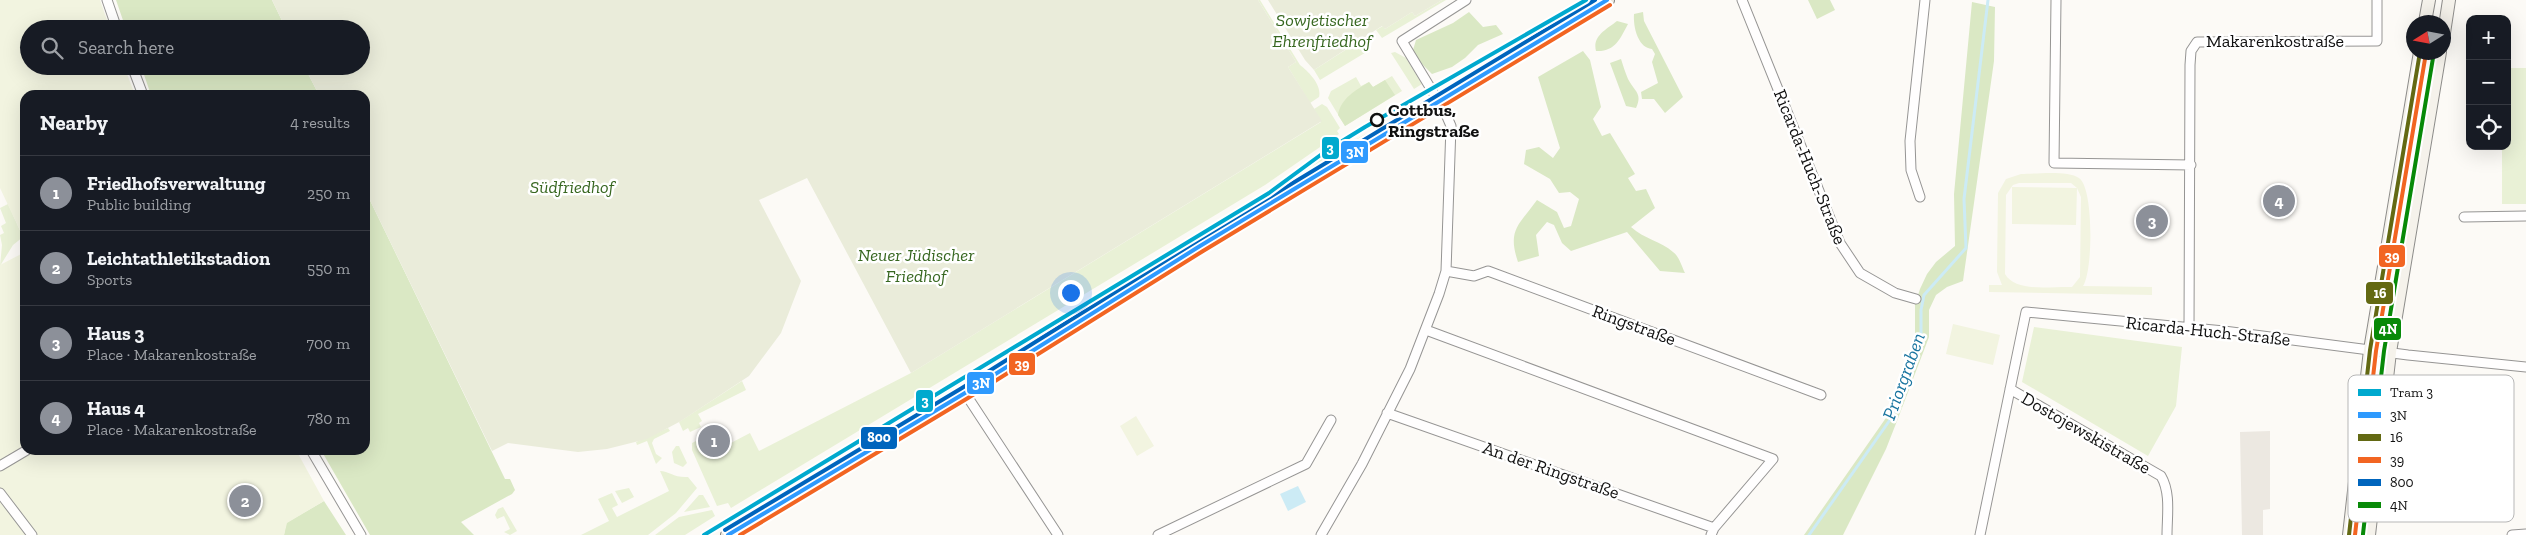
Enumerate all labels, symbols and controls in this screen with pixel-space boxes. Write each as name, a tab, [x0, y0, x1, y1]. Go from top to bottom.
park label: Sowjetischer Ehrenfriedhof	[1272, 9, 1374, 52]
north arrow	[2406, 15, 2451, 60]
map controls	[2466, 15, 2511, 150]
button: +	[2466, 15, 2511, 60]
search box	[20, 20, 370, 75]
street label: Makarenkostraße	[2206, 30, 2344, 52]
icon: search	[38, 34, 66, 62]
text: Search here	[78, 36, 174, 59]
button: −	[2466, 60, 2511, 105]
street label: Ricarda-Huch-Straße	[1769, 86, 1851, 248]
place label: Cottbus, Ringstraße	[1388, 99, 1480, 142]
button: locate	[2466, 105, 2511, 150]
text: Nearby	[40, 110, 108, 135]
text: 4 results	[290, 113, 350, 132]
marker: Cottbus, Ringstraße	[1370, 113, 1384, 127]
line badge: 3	[1321, 136, 1340, 160]
text: 3	[1326, 140, 1334, 157]
line badge: 3N	[1340, 140, 1369, 164]
text: 3N	[1346, 144, 1364, 161]
text: Friedhofsverwaltung	[87, 172, 266, 195]
park label: Südfriedhof	[530, 176, 617, 198]
pin: 4	[2263, 182, 2295, 220]
text: 1	[53, 184, 59, 203]
text: 250 m	[307, 184, 350, 203]
text: Public building	[87, 195, 191, 214]
pin: 3	[2136, 202, 2168, 240]
park label: Neuer Jüdischer Friedhof	[858, 244, 975, 287]
line badge: 39	[2378, 244, 2406, 268]
text: Leichtathletikstadion	[87, 247, 270, 270]
text: 39	[2385, 248, 2400, 265]
text: 2	[52, 259, 60, 278]
text: 550 m	[307, 259, 350, 278]
text: Sports	[87, 270, 132, 289]
your location	[1058, 280, 1084, 306]
line badge: 16	[2365, 281, 2394, 305]
text: 16	[2373, 285, 2387, 302]
street label: Ringstraße	[1589, 300, 1679, 350]
street label: Ricarda-Huch-Straße	[2125, 311, 2291, 351]
line badge: 4N	[2373, 317, 2402, 341]
text: 4N	[2379, 321, 2398, 338]
text: Haus 3	[87, 322, 144, 345]
water label: Priorgraben	[1877, 329, 1930, 423]
text: 3	[52, 334, 60, 353]
text: 700 m	[307, 334, 350, 353]
text: Place · Makarenkostraße	[87, 345, 257, 364]
line badge: 39	[1008, 352, 1036, 376]
text: 39	[1015, 356, 1030, 373]
line badge: 3N	[966, 371, 995, 395]
text: 3N	[972, 375, 990, 392]
legend	[2348, 375, 2514, 522]
text: Tram 3	[2390, 384, 2433, 401]
street label: Dostojewskistraße	[2018, 387, 2154, 479]
line badge: 3	[915, 389, 934, 413]
text: 3	[921, 393, 929, 410]
text: Haus 4	[87, 397, 145, 420]
text: 3N	[2390, 407, 2407, 424]
text: 4	[51, 409, 61, 428]
text: 780 m	[307, 409, 350, 428]
text: Place · Makarenkostraße	[87, 420, 257, 439]
pin: 1	[698, 422, 730, 460]
line badge: 800	[860, 426, 898, 450]
text: 800	[867, 429, 891, 446]
text: 16	[2390, 429, 2403, 446]
street label: An der Ringstraße	[1480, 436, 1622, 504]
text: 39	[2390, 452, 2404, 469]
text: 800	[2390, 474, 2414, 491]
pin: 2	[229, 482, 261, 520]
text: 4N	[2390, 497, 2408, 514]

